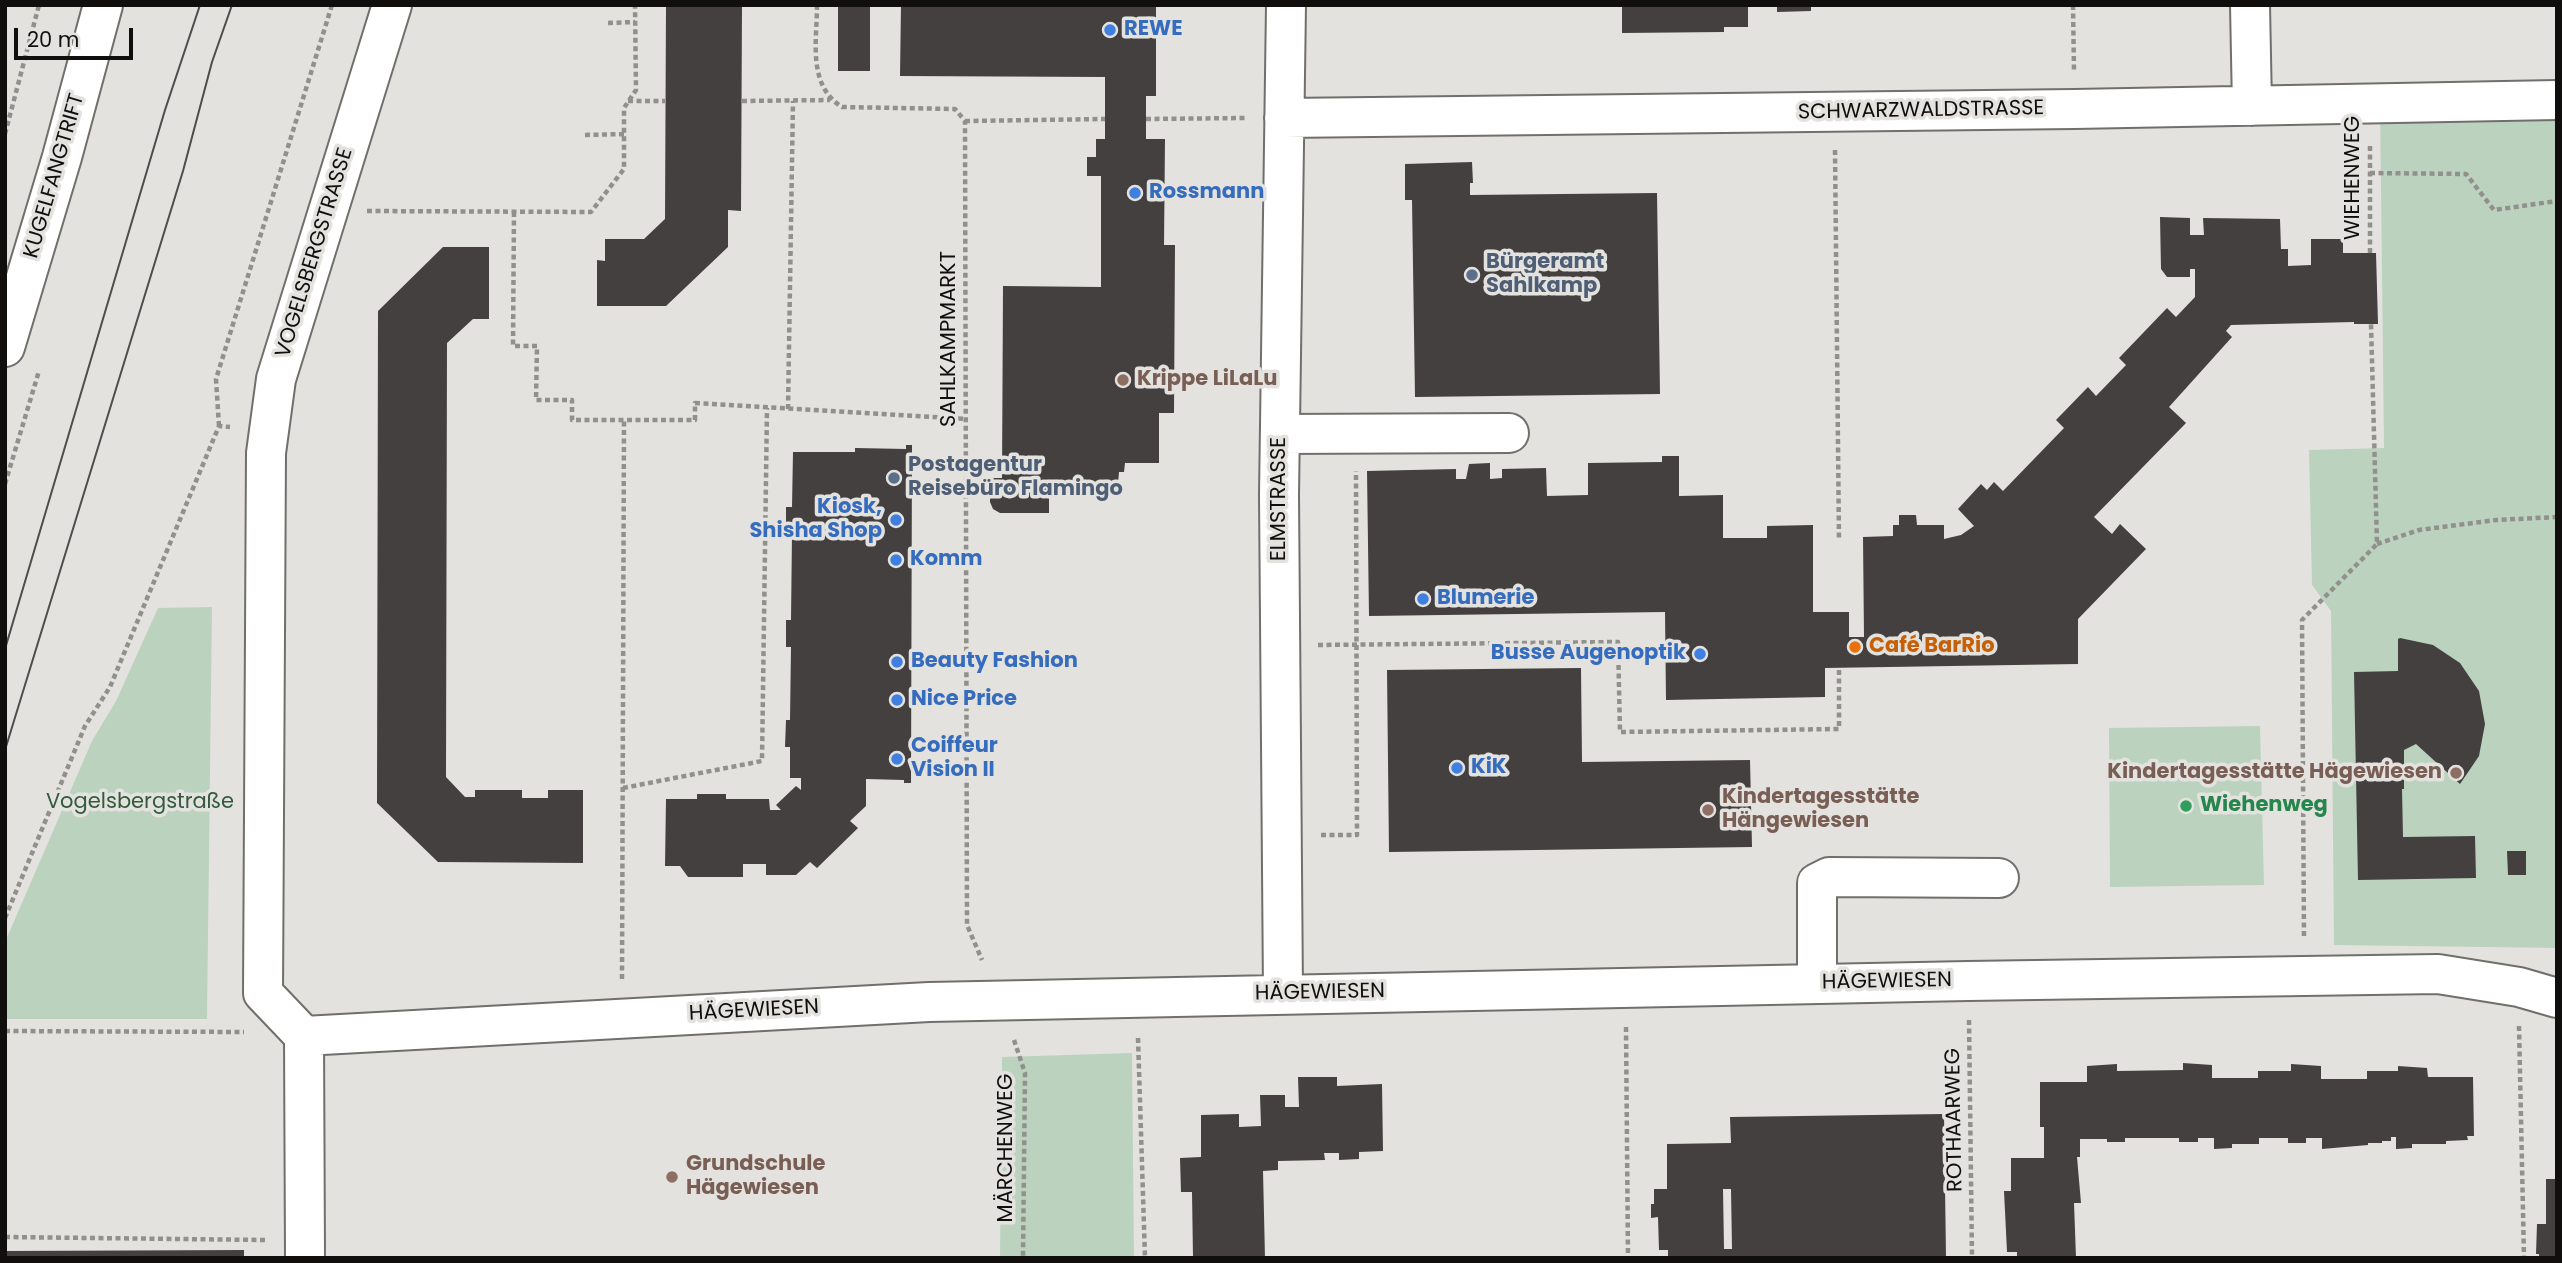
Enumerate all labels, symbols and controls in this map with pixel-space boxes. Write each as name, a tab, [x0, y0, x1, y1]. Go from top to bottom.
scale bar	[18, 14, 136, 58]
place label: REWE	[1124, 17, 1183, 43]
marker: REWE	[1102, 22, 1118, 38]
text: 20 m	[27, 25, 80, 54]
street label: KUGELFANGTRIFT	[19, 91, 91, 261]
street label: SCHWARZWALDSTRASSE	[1798, 96, 2044, 126]
street label: WIEHENWEG	[2341, 116, 2367, 240]
street label: VOGELSBERGSTRASSE	[271, 145, 359, 361]
place label: Rossmann	[1149, 180, 1264, 206]
marker: Rossmann	[1127, 185, 1143, 201]
place label: Bürgeramt Sahlkamp	[1486, 250, 1604, 300]
street label: SAHLKAMPMARKT	[937, 251, 963, 427]
marker: Bürgeramt Sahlkamp	[1464, 267, 1480, 283]
place label: Krippe LiLaLu	[1137, 367, 1277, 393]
marker: Krippe LiLaLu	[1115, 372, 1131, 388]
street label: ELMSTRASSE	[1267, 437, 1293, 561]
place label: Postagentur Reisebüro Flamingo	[908, 453, 1123, 503]
marker: Postagentur Reisebüro Flamingo	[886, 470, 902, 486]
place label: Kiosk, Shisha Shop	[749, 495, 882, 545]
marker: Kiosk, Shisha Shop	[888, 512, 904, 528]
place label: Komm	[910, 547, 982, 573]
marker: Komm	[888, 552, 904, 568]
place label: Blumerie	[1437, 586, 1534, 612]
marker: Blumerie	[1415, 591, 1431, 607]
place label: Café BarRio	[1869, 634, 1995, 660]
marker: Café BarRio	[1847, 639, 1863, 655]
place label: Busse Augenoptik	[1491, 641, 1686, 667]
marker: Busse Augenoptik	[1692, 646, 1708, 662]
place label: Beauty Fashion	[911, 649, 1078, 675]
marker: Beauty Fashion	[889, 654, 905, 670]
place label: Nice Price	[911, 687, 1017, 713]
marker: Nice Price	[889, 692, 905, 708]
place label: Coiffeur Vision II	[911, 734, 998, 784]
marker: Coiffeur Vision II	[889, 751, 905, 767]
place label: KiK	[1471, 755, 1506, 781]
marker: KiK	[1449, 760, 1465, 776]
place label: Kindertagesstätte Hägewiesen	[2107, 760, 2442, 786]
marker: Kindertagesstätte Hägewiesen	[2448, 765, 2464, 781]
place label: Kindertagesstätte Hängewiesen	[1722, 785, 1919, 835]
park label: Vogelsbergstraße	[46, 790, 234, 816]
place label: Wiehenweg	[2200, 793, 2328, 819]
marker: Wiehenweg	[2178, 798, 2194, 814]
marker: Kindertagesstätte Hängewiesen	[1700, 802, 1716, 818]
street label: HÄGEWIESEN	[1822, 968, 1952, 996]
street label: HÄGEWIESEN	[1255, 979, 1385, 1007]
street label: HÄGEWIESEN	[688, 995, 820, 1027]
street label: ROTHAARWEG	[1941, 1048, 1969, 1192]
street label: MÄRCHENWEG	[994, 1074, 1020, 1222]
place label: Grundschule Hägewiesen	[686, 1152, 825, 1202]
marker: Grundschule Hägewiesen	[664, 1169, 680, 1185]

